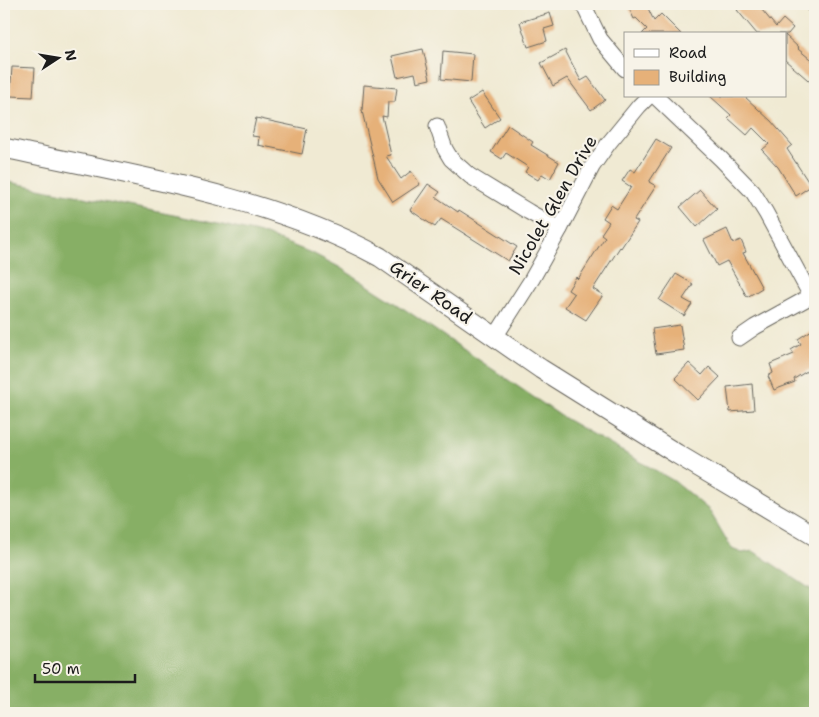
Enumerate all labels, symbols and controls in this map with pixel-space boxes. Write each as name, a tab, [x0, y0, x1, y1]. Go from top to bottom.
north arrow	[32, 32, 82, 82]
legend	[624, 32, 786, 98]
text: Road	[669, 43, 707, 63]
text: N	[61, 48, 81, 63]
text: Building	[669, 67, 726, 87]
street label: Nicolet Glen Drive	[503, 131, 603, 279]
street label: Grier Road	[385, 255, 477, 329]
scale bar	[35, 652, 135, 684]
text: 50 m	[42, 659, 80, 679]

